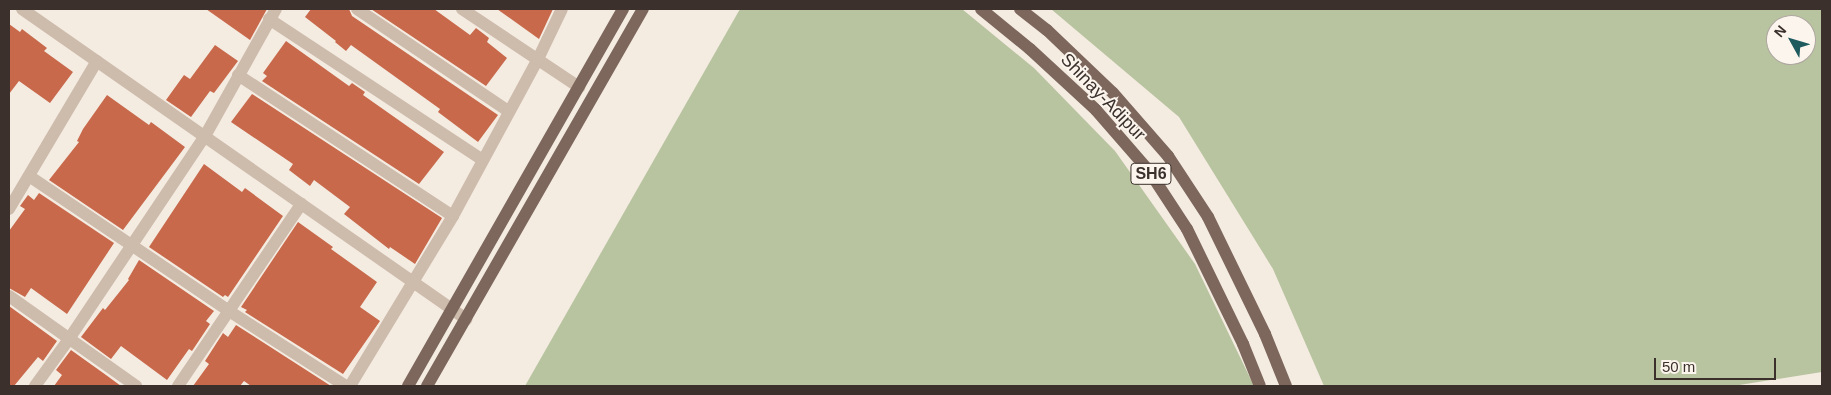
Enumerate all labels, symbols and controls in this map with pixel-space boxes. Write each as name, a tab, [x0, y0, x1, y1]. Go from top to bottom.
north arrow	[1766, 15, 1816, 65]
text: N	[1771, 22, 1790, 40]
street label: Shinay-Adipur	[1056, 49, 1150, 145]
road number: SH6	[1130, 160, 1172, 188]
scale bar	[1656, 348, 1778, 380]
text: 50 m	[1662, 358, 1695, 375]

